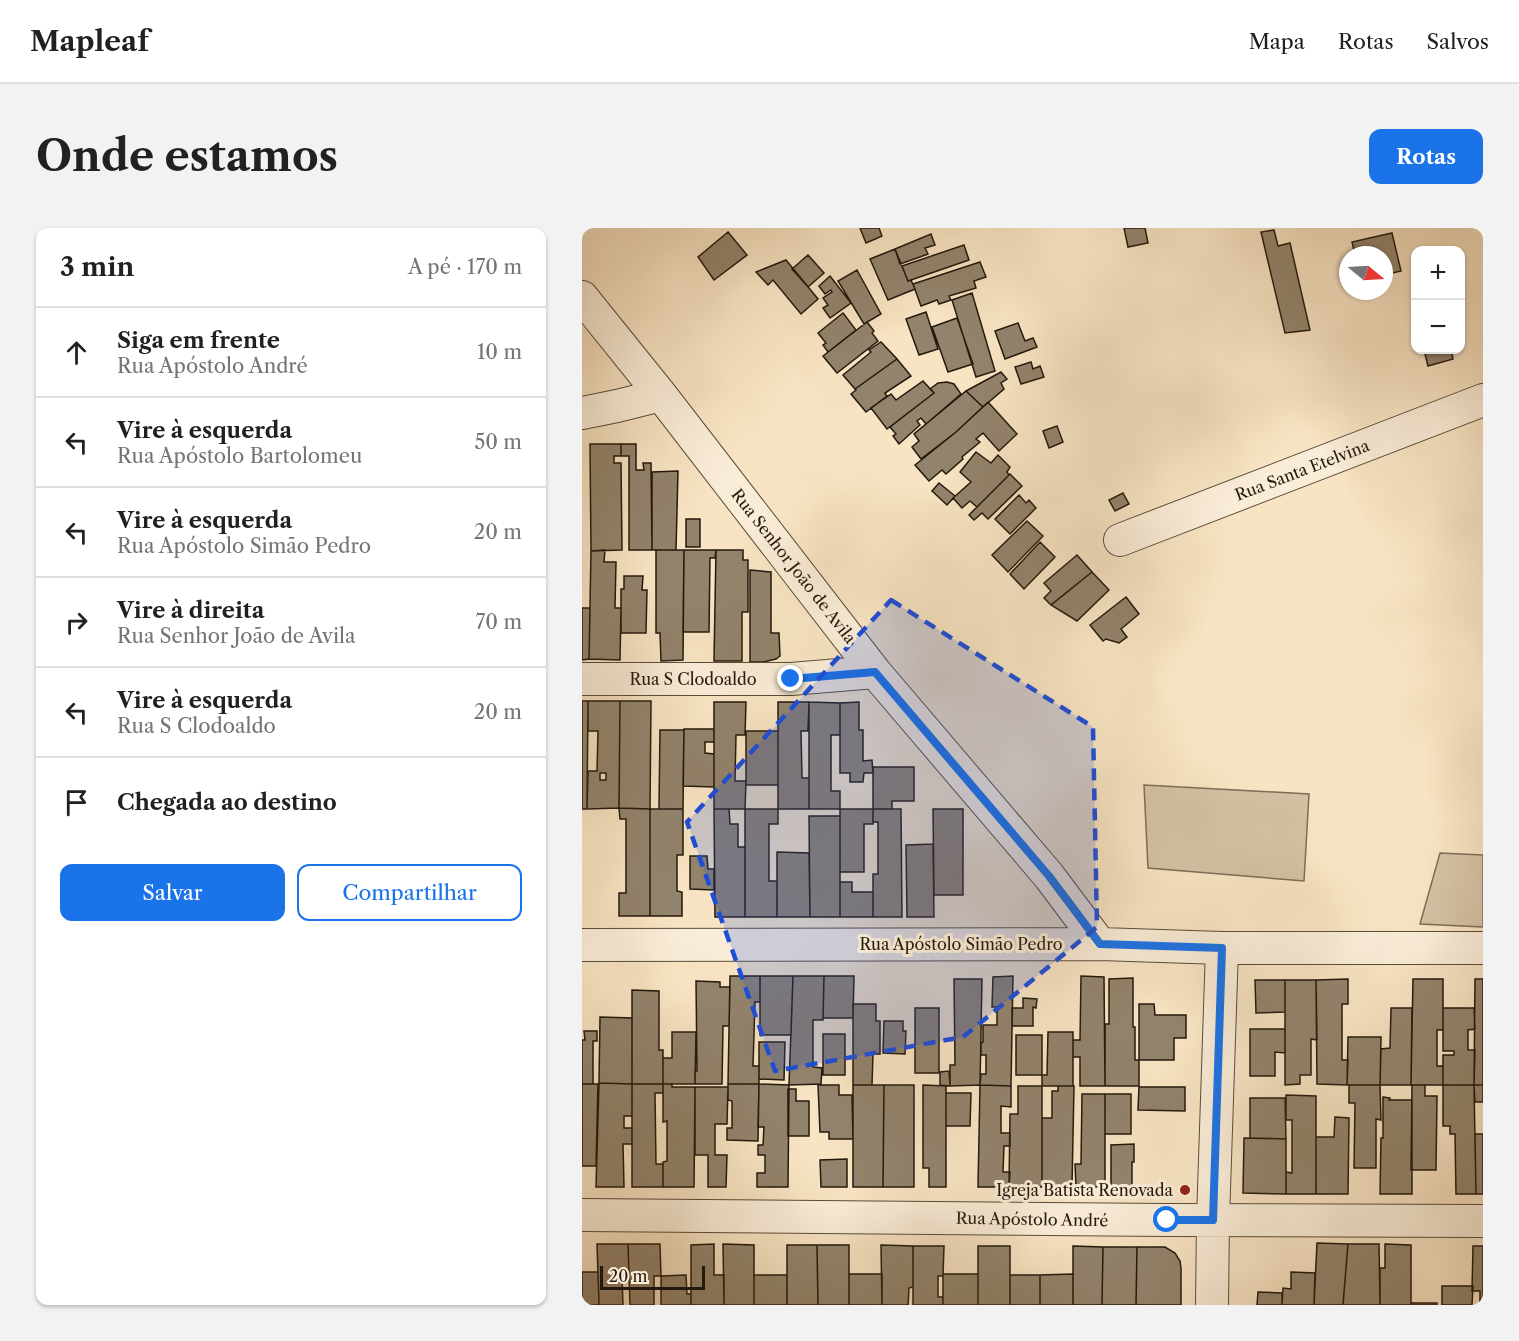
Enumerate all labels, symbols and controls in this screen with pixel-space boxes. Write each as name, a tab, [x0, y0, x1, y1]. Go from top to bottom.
text: Mapleaf	[30, 24, 149, 58]
text: Mapa	[1249, 29, 1305, 54]
text: Rotas	[1338, 29, 1394, 54]
text: Salvos	[1427, 29, 1489, 54]
button: Rotas	[1369, 129, 1483, 184]
text: Onde estamos	[36, 130, 338, 182]
north arrow	[1339, 246, 1393, 300]
map controls	[1411, 246, 1465, 354]
button: +	[1411, 246, 1465, 300]
text: 3 min	[60, 251, 134, 283]
text: A pé · 170 m	[408, 255, 522, 279]
button: −	[1411, 300, 1465, 354]
text: Siga em frente	[117, 327, 280, 354]
icon: ahead	[60, 336, 93, 369]
text: 10 m	[477, 340, 522, 364]
text: Rua Apóstolo André	[117, 354, 308, 378]
text: Vire à esquerda	[117, 417, 292, 444]
icon: left	[60, 426, 93, 459]
text: 50 m	[475, 430, 522, 454]
street label: Rua Santa Etelvina	[1232, 435, 1373, 505]
text: Rua Apóstolo Bartolomeu	[117, 444, 362, 468]
street label: Rua Senhor João de Avila	[727, 485, 861, 648]
text: Vire à esquerda	[117, 507, 292, 534]
icon: left	[60, 516, 93, 549]
text: 20 m	[474, 520, 522, 544]
text: Rua Apóstolo Simão Pedro	[117, 534, 371, 558]
text: Vire à direita	[117, 597, 264, 624]
icon: right	[60, 606, 93, 639]
text: 70 m	[476, 610, 522, 634]
text: Rua Senhor João de Avila	[117, 624, 356, 648]
route end	[777, 665, 803, 691]
street label: Rua S Clodoaldo	[629, 669, 757, 689]
text: Vire à esquerda	[117, 687, 292, 714]
icon: left	[60, 696, 93, 729]
text: 20 m	[474, 700, 522, 724]
text: Rua S Clodoaldo	[117, 714, 276, 738]
icon: arrive	[60, 786, 93, 819]
text: Chegada ao destino	[117, 789, 337, 816]
button: Salvar	[60, 864, 285, 921]
button: Compartilhar	[297, 864, 522, 921]
street label: Rua Apóstolo Simão Pedro	[859, 934, 1063, 954]
place label: Igreja Batista Renovada	[996, 1180, 1174, 1200]
marker: Igreja Batista Renovada	[1178, 1183, 1192, 1197]
route start	[1153, 1206, 1179, 1232]
street label: Rua Apóstolo André	[956, 1208, 1108, 1230]
scale bar	[600, 1263, 705, 1290]
text: 20 m	[609, 1266, 648, 1286]

